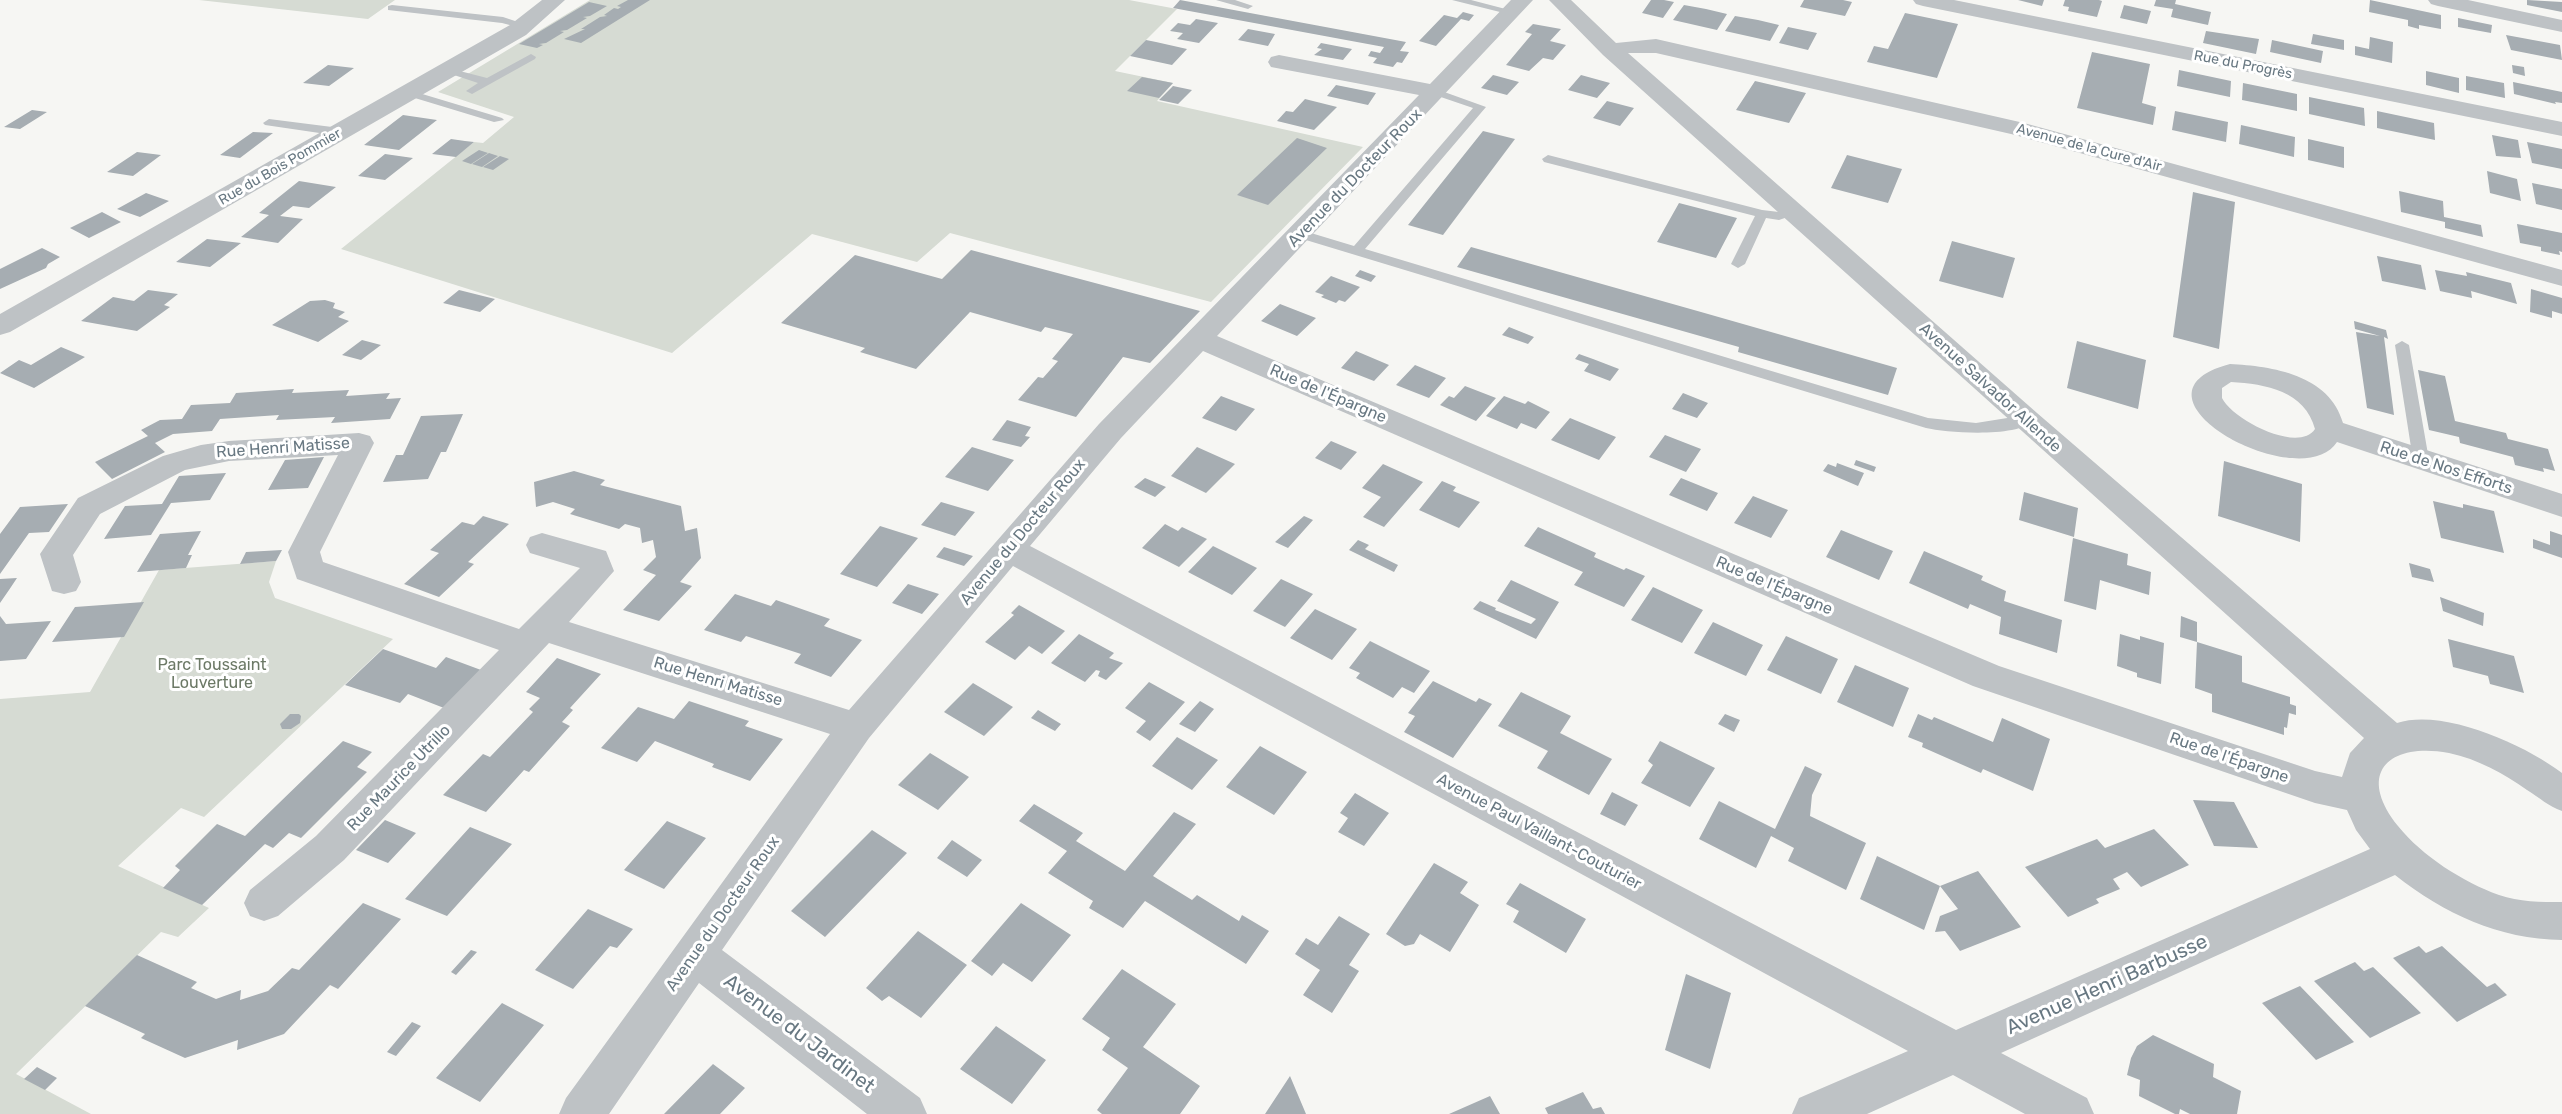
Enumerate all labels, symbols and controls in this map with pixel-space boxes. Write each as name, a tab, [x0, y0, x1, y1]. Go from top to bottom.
street label: Rue du Progrès	[2192, 47, 2294, 83]
street label: Avenue du Docteur Roux	[1284, 105, 1426, 251]
street label: Avenue de la Cure d'Air	[2015, 121, 2163, 175]
street label: Rue du Bois Pommier	[216, 125, 344, 209]
street label: Avenue Salvador Allende	[1915, 319, 2065, 457]
street label: Rue de l'Épargne	[1267, 361, 1389, 427]
street label: Rue Henri Matisse	[216, 434, 350, 462]
street label: Rue de Nos Efforts	[2377, 438, 2515, 498]
street label: Avenue du Docteur Roux	[956, 455, 1090, 609]
street label: Rue de l'Épargne	[1713, 553, 1835, 619]
street label: Rue Henri Matisse	[651, 653, 785, 711]
park label: Parc Toussaint Louverture	[157, 655, 267, 693]
street label: Rue Maurice Utrillo	[343, 721, 455, 835]
street label: Rue de l'Épargne	[2167, 729, 2291, 787]
street label: Avenue Paul Vaillant-Couturier	[1433, 770, 1645, 894]
street label: Avenue du Docteur Roux	[662, 833, 784, 995]
street label: Avenue Henri Barbusse	[2003, 930, 2211, 1040]
street label: Avenue du Jardinet	[719, 969, 879, 1099]

